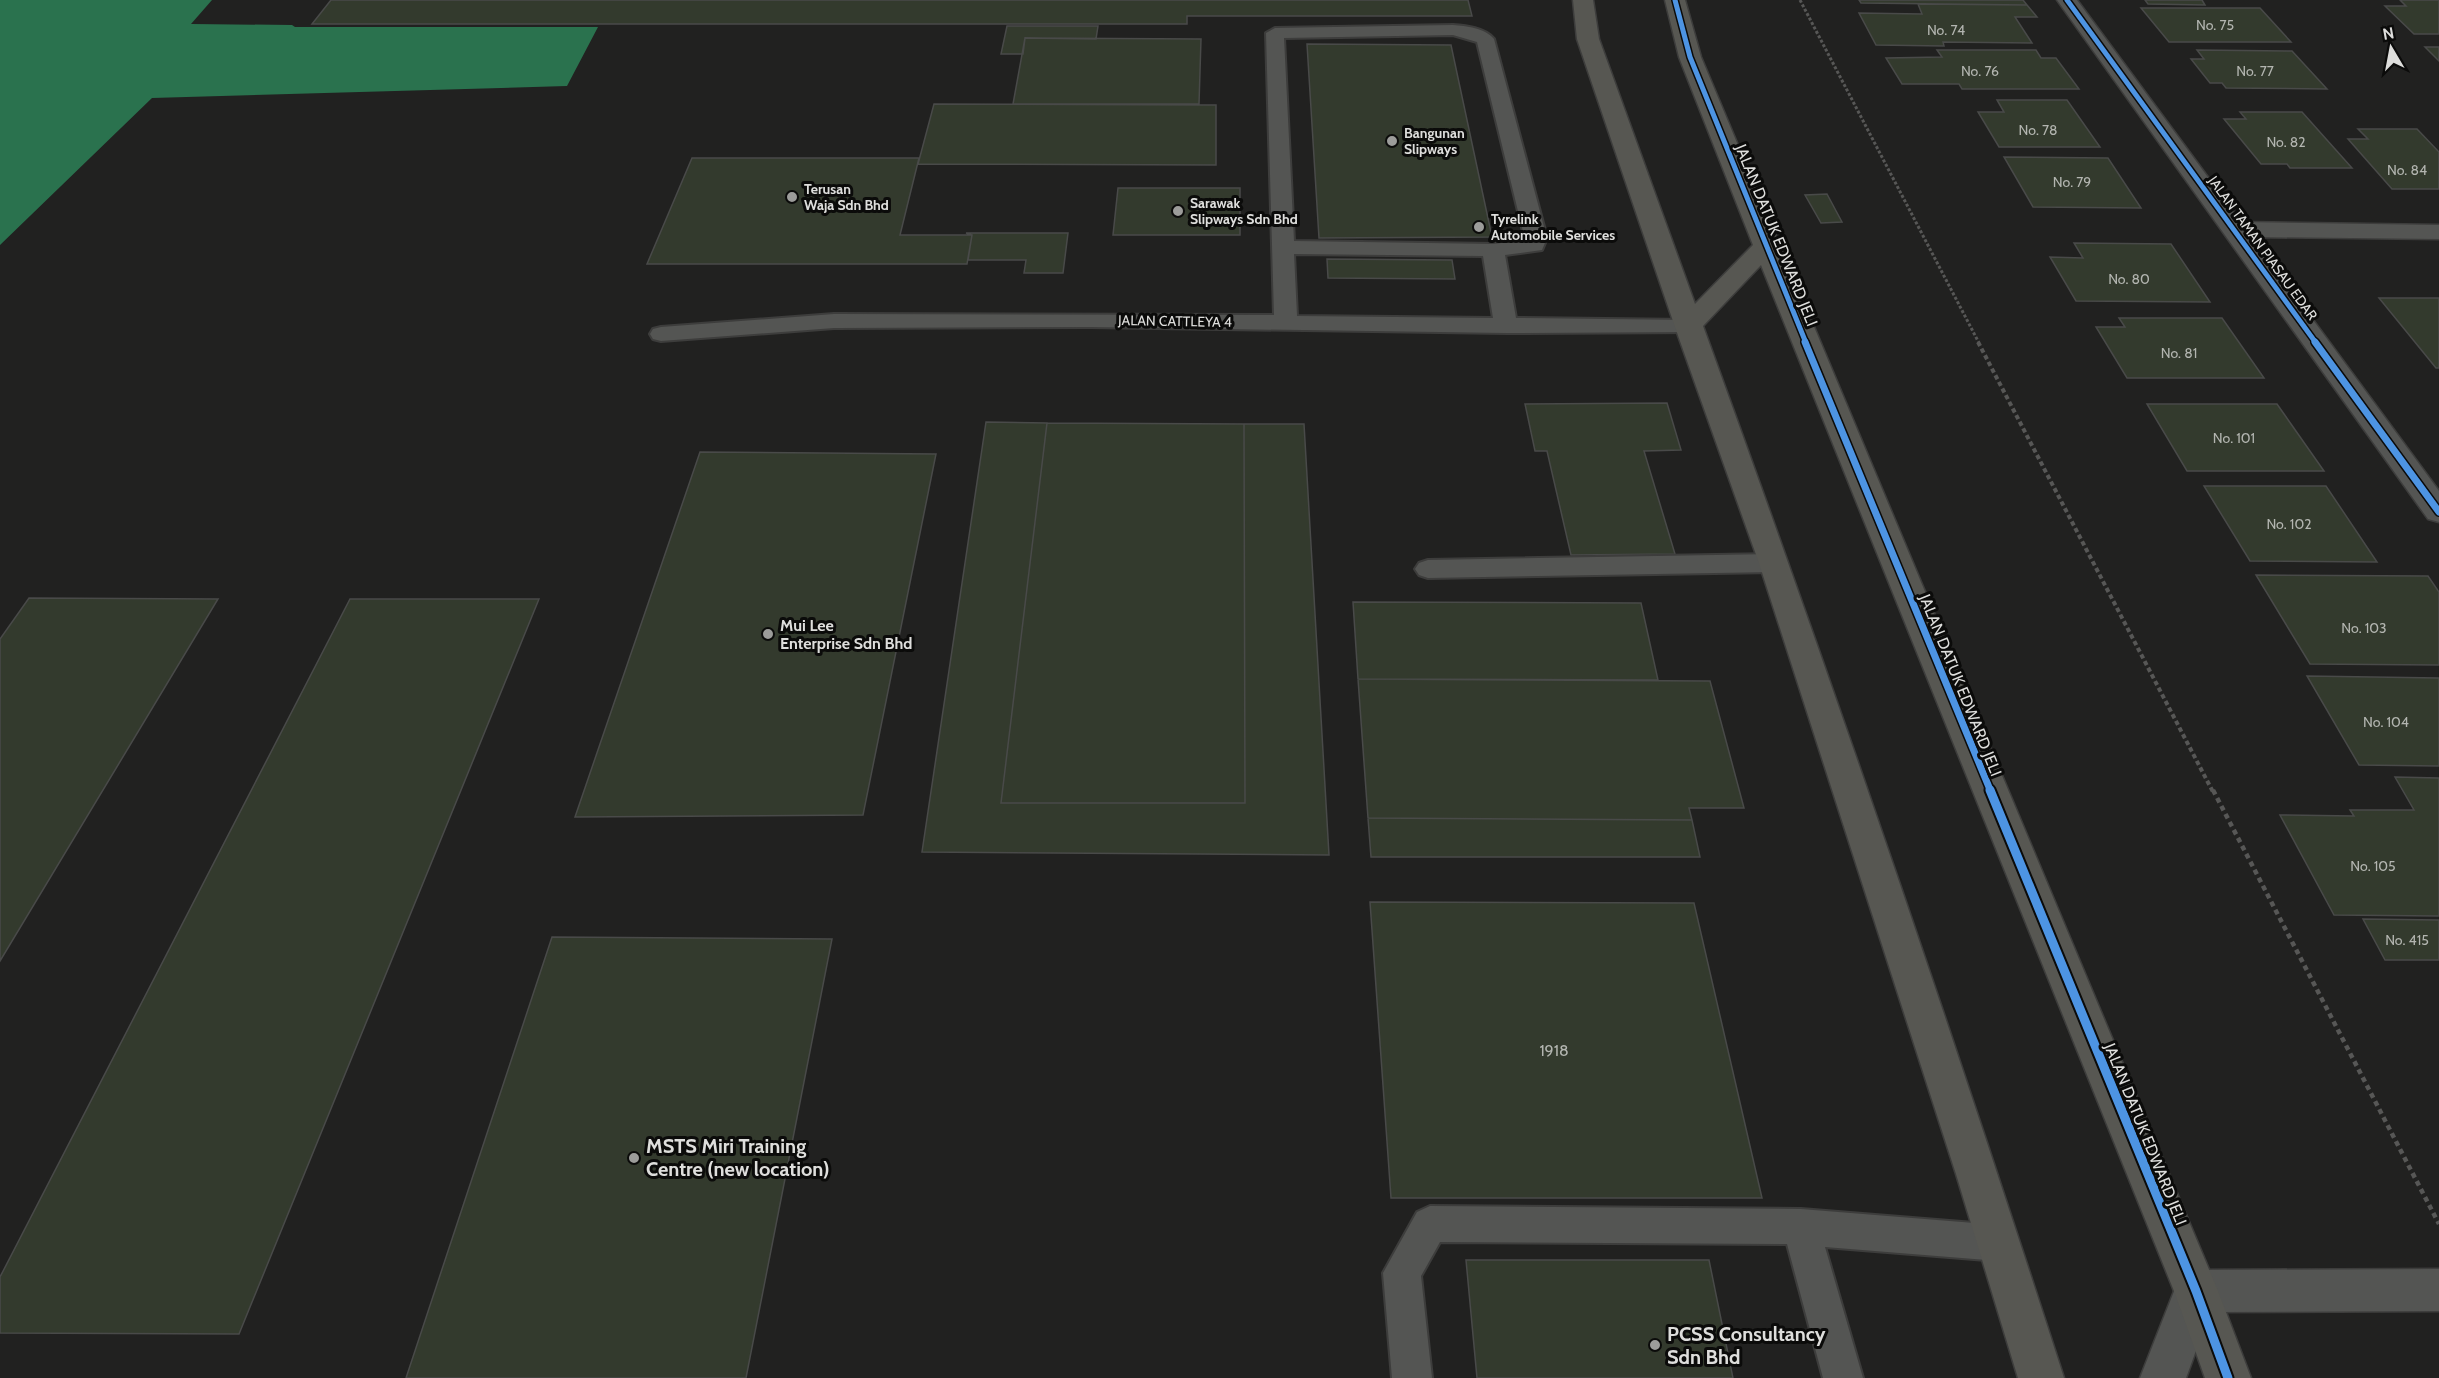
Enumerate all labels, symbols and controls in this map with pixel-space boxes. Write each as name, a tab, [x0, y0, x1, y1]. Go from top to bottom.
house number: No. 75	[2196, 16, 2234, 34]
north arrow	[2361, 18, 2421, 78]
house number: No. 74	[1927, 21, 1965, 39]
text: N	[2381, 23, 2396, 44]
house number: No. 76	[1961, 62, 1999, 80]
house number: No. 77	[2236, 62, 2274, 80]
house number: No. 78	[2019, 121, 2057, 139]
place label: Bangunan Slipways	[1404, 124, 1465, 158]
house number: No. 82	[2266, 133, 2306, 151]
marker: Bangunan Slipways	[1385, 134, 1399, 148]
street label: JALAN DATUK EDWARD JELI	[1731, 141, 1822, 329]
house number: No. 84	[2387, 161, 2427, 179]
street label: JALAN TAMAN PIASAU EDAR	[2204, 171, 2322, 324]
house number: No. 79	[2053, 173, 2091, 191]
place label: Terusan Waja Sdn Bhd	[804, 180, 889, 214]
marker: Terusan Waja Sdn Bhd	[785, 190, 799, 204]
place label: Sarawak Slipways Sdn Bhd	[1190, 194, 1298, 228]
marker: Sarawak Slipways Sdn Bhd	[1171, 204, 1185, 218]
place label: Tyrelink Automobile Services	[1491, 210, 1615, 244]
marker: Tyrelink Automobile Services	[1472, 220, 1486, 234]
house number: No. 80	[2108, 270, 2150, 288]
street label: JALAN CATTLEYA 4	[1117, 311, 1232, 331]
house number: No. 81	[2161, 344, 2197, 362]
house number: No. 101	[2213, 429, 2255, 447]
house number: No. 102	[2266, 515, 2312, 533]
street label: JALAN DATUK EDWARD JELI	[1915, 591, 2006, 779]
place label: Mui Lee Enterprise Sdn Bhd	[780, 616, 912, 653]
house number: No. 103	[2341, 619, 2387, 637]
marker: Mui Lee Enterprise Sdn Bhd	[761, 627, 775, 641]
house number: No. 104	[2363, 713, 2409, 731]
house number: No. 105	[2350, 857, 2396, 875]
house number: No. 415	[2385, 931, 2429, 949]
street label: JALAN DATUK EDWARD JELI	[2100, 1040, 2191, 1228]
house number: 1918	[1539, 1041, 1569, 1060]
place label: MSTS Miri Training Centre (new location)	[646, 1134, 830, 1181]
marker: MSTS Miri Training Centre (new location)	[627, 1151, 641, 1165]
place label: PCSS Consultancy Sdn Bhd	[1667, 1322, 1826, 1369]
marker: PCSS Consultancy Sdn Bhd	[1648, 1338, 1662, 1352]

